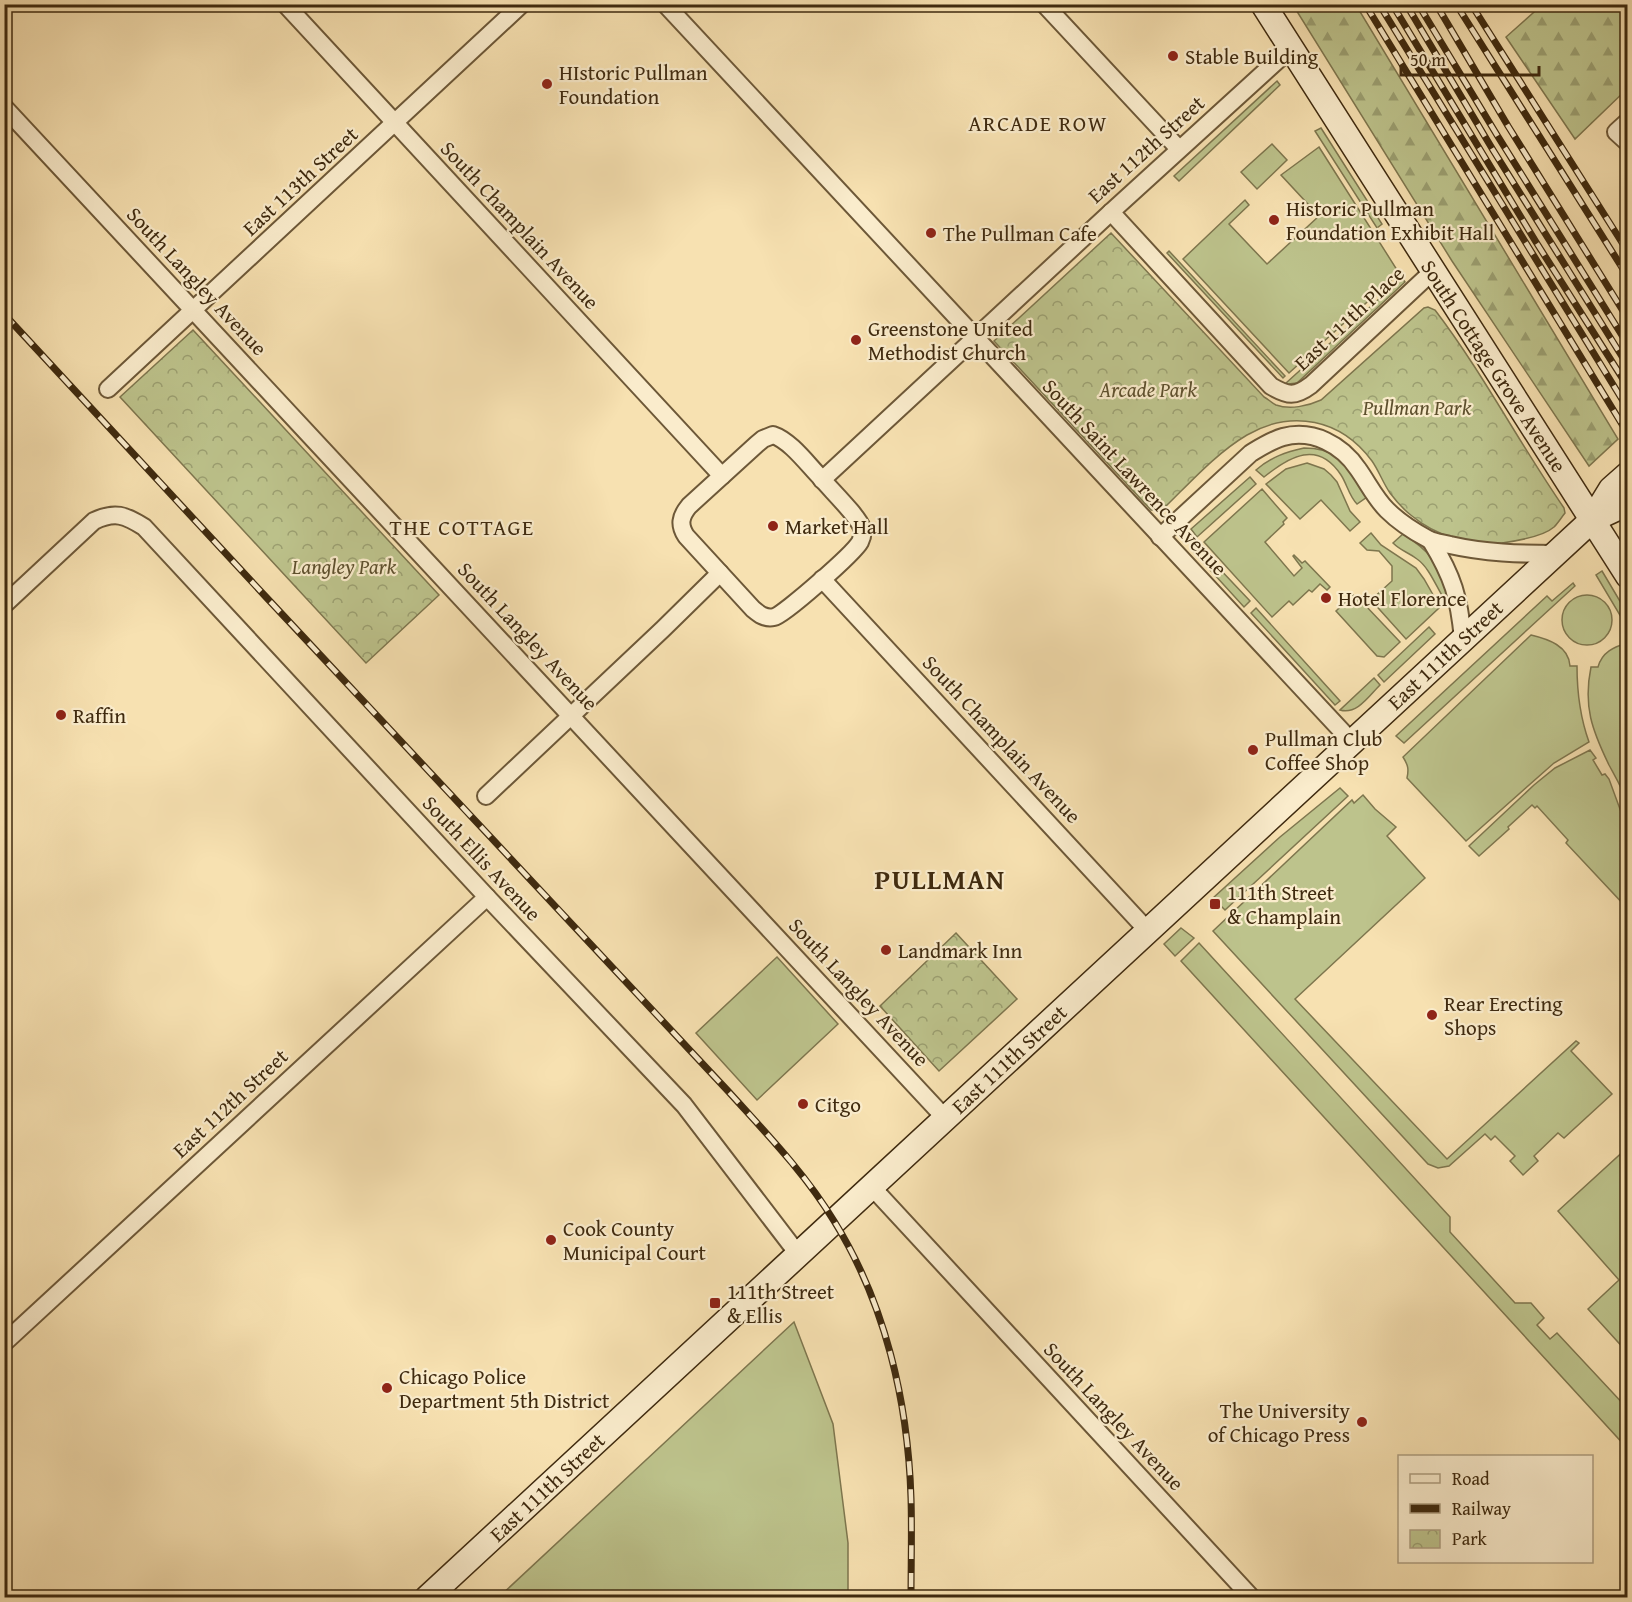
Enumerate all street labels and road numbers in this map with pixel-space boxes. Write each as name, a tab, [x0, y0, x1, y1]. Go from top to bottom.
street label: East 112th Street	[1081, 88, 1212, 210]
street label: East 113th Street	[235, 119, 365, 243]
street label: South Champlain Avenue	[433, 134, 607, 316]
street label: South Langley Avenue	[120, 200, 275, 363]
street label: South Cottage Grove Avenue	[1413, 254, 1575, 479]
street label: East 111th Place	[1287, 258, 1411, 378]
street label: South Saint Lawrence Avenue	[1035, 372, 1235, 582]
street label: South Langley Avenue	[451, 555, 606, 718]
street label: East 111th Street	[1380, 593, 1510, 717]
street label: South Champlain Avenue	[915, 648, 1089, 830]
street label: South Ellis Avenue	[415, 788, 549, 928]
street label: South Langley Avenue	[782, 911, 937, 1074]
street label: East 111th Street	[944, 997, 1074, 1121]
street label: East 112th Street	[165, 1041, 295, 1165]
street label: South Langley Avenue	[1037, 1335, 1192, 1498]
street label: East 111th Street	[482, 1425, 612, 1549]

